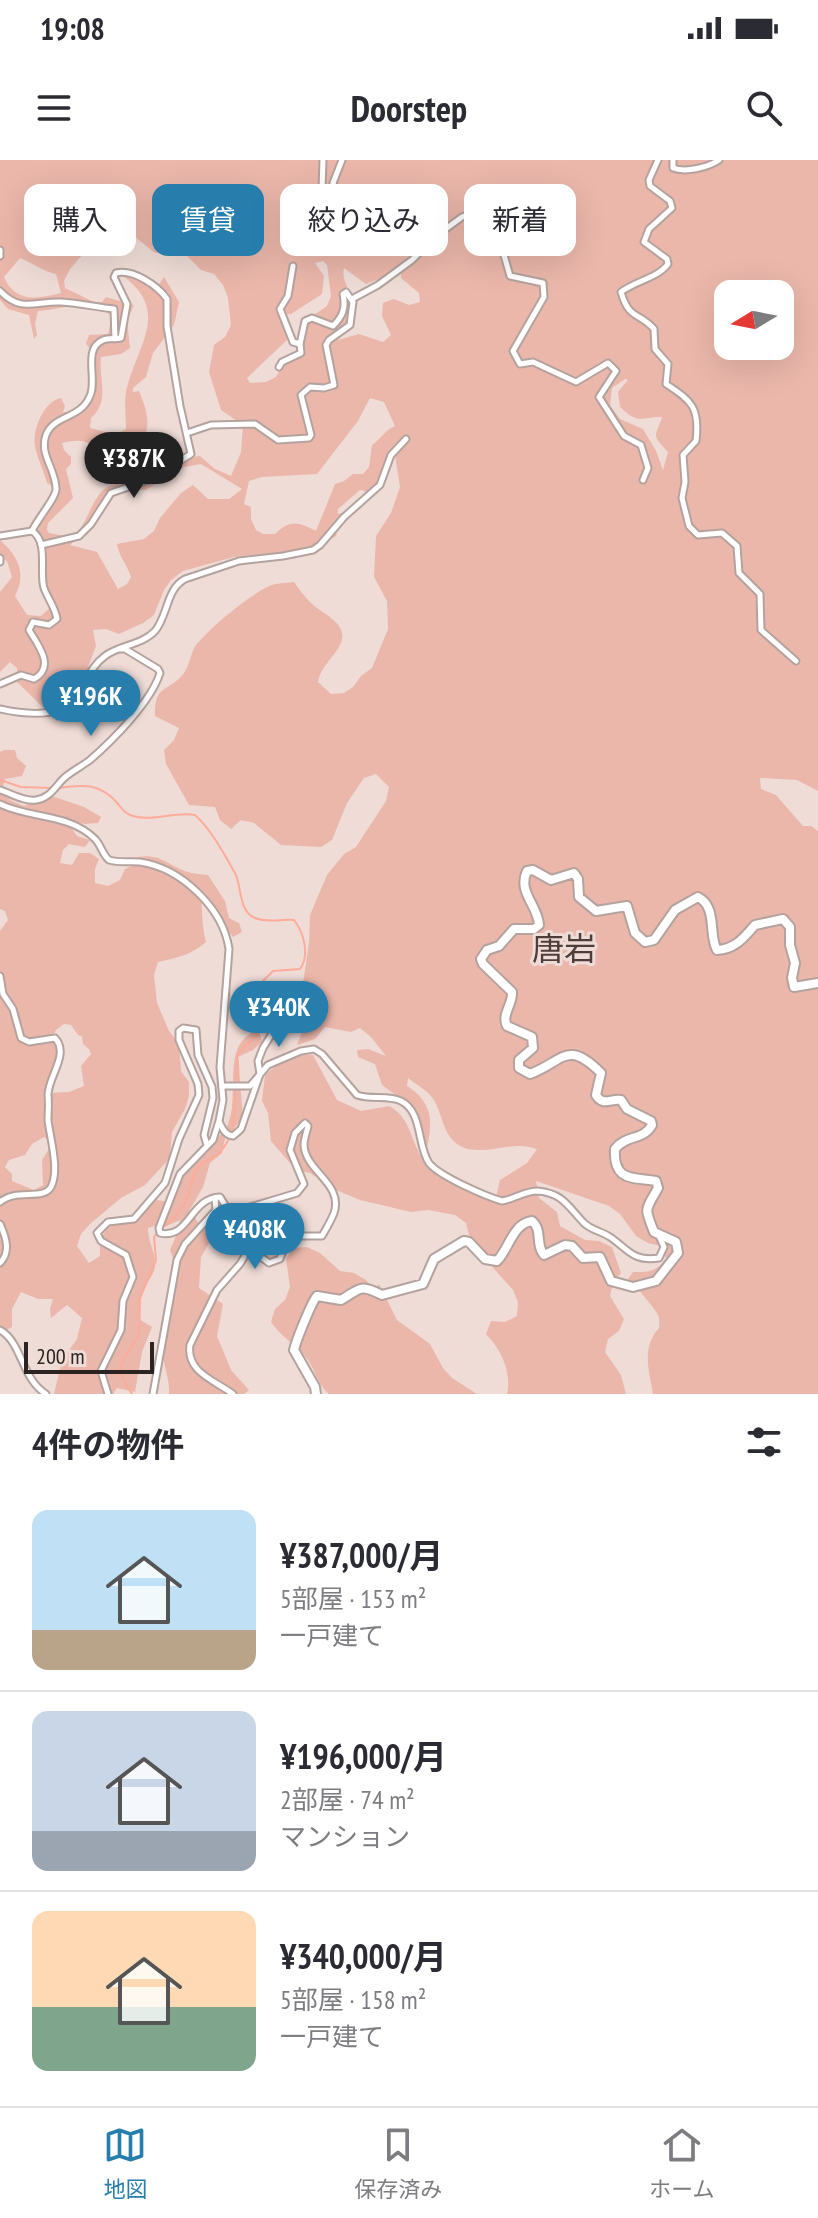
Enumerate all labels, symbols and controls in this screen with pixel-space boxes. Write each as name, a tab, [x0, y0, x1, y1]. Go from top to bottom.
text: 19:08	[40, 9, 105, 48]
text: Doorstep	[351, 85, 467, 132]
icon: menu	[32, 86, 76, 130]
icon: search	[742, 86, 786, 130]
chip: 購入	[24, 184, 136, 256]
chip: 賃貸	[152, 184, 264, 256]
chip: 絞り込み	[280, 184, 448, 256]
chip: 新着	[464, 184, 576, 256]
north arrow	[714, 280, 794, 360]
map controls	[714, 280, 794, 360]
pin: ¥387K	[78, 432, 190, 500]
text: ¥387K	[102, 441, 166, 474]
pin: ¥196K	[35, 670, 147, 738]
text: ¥196K	[59, 679, 123, 712]
district label: 唐岩	[532, 927, 596, 969]
pin: ¥340K	[223, 981, 335, 1049]
text: ¥340K	[247, 990, 311, 1023]
pin: ¥408K	[199, 1203, 311, 1271]
text: ¥408K	[223, 1212, 287, 1245]
scale bar	[24, 1338, 154, 1374]
text: 200 m	[36, 1342, 85, 1370]
icon: filters	[742, 1420, 786, 1464]
text: 4件の物件	[32, 1422, 184, 1466]
text: ¥387,000/月	[280, 1533, 444, 1577]
icon: home	[96, 1542, 192, 1638]
text: 5部屋 · 153 m²	[280, 1582, 426, 1615]
text: 一戸建て	[280, 1619, 384, 1652]
text: ¥196,000/月	[280, 1734, 447, 1778]
icon: home	[96, 1743, 192, 1839]
text: 2部屋 · 74 m²	[280, 1783, 415, 1816]
text: マンション	[280, 1820, 410, 1853]
text: ¥340,000/月	[280, 1934, 447, 1978]
icon: home	[96, 1943, 192, 2039]
text: 5部屋 · 158 m²	[280, 1983, 426, 2016]
text: 一戸建て	[280, 2020, 384, 2053]
tab: 地図	[103, 2123, 147, 2203]
tab: 保存済み	[354, 2123, 442, 2203]
tab: ホーム	[649, 2123, 715, 2203]

